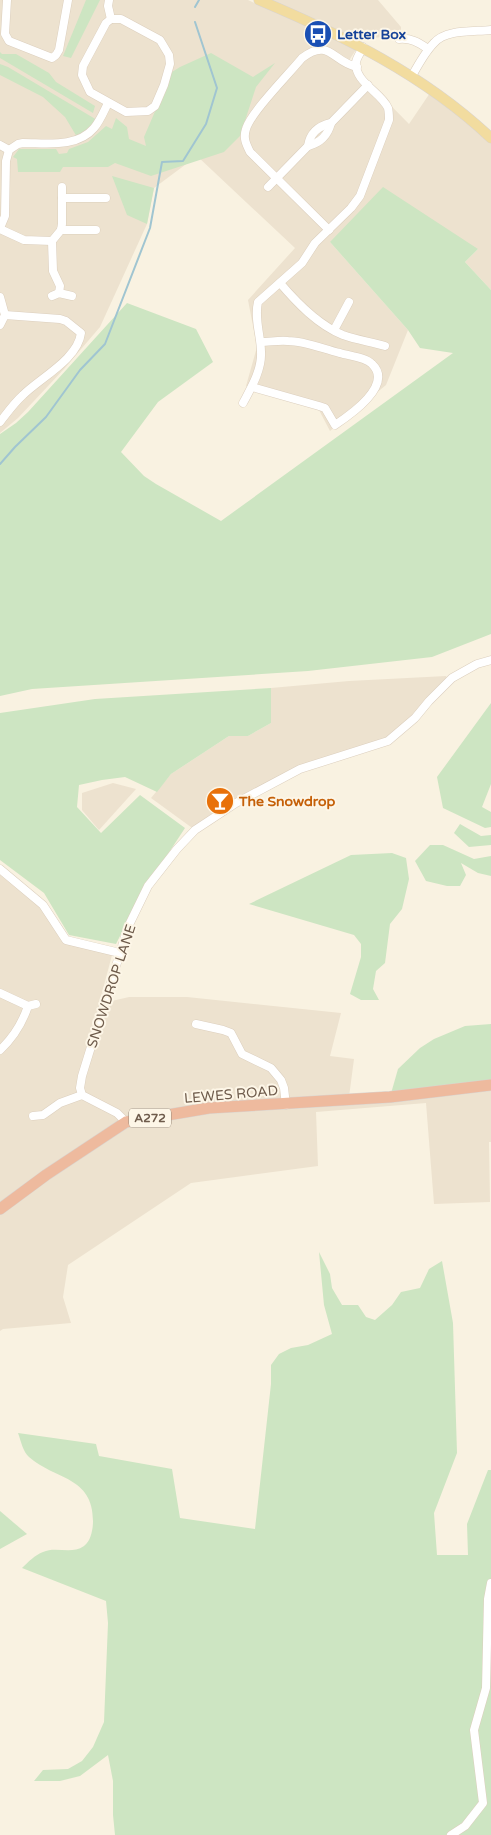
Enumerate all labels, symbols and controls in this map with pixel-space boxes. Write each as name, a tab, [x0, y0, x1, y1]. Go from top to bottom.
bus stop icon: Letter Box	[303, 19, 333, 49]
place label: Letter Box	[337, 26, 406, 43]
bar icon: The Snowdrop	[205, 786, 235, 816]
place label: The Snowdrop	[238, 793, 335, 810]
street label: SNOWDROP LANE	[84, 922, 139, 1050]
street label: LEWES ROAD	[183, 1082, 279, 1107]
road number: A272	[129, 1108, 171, 1128]

